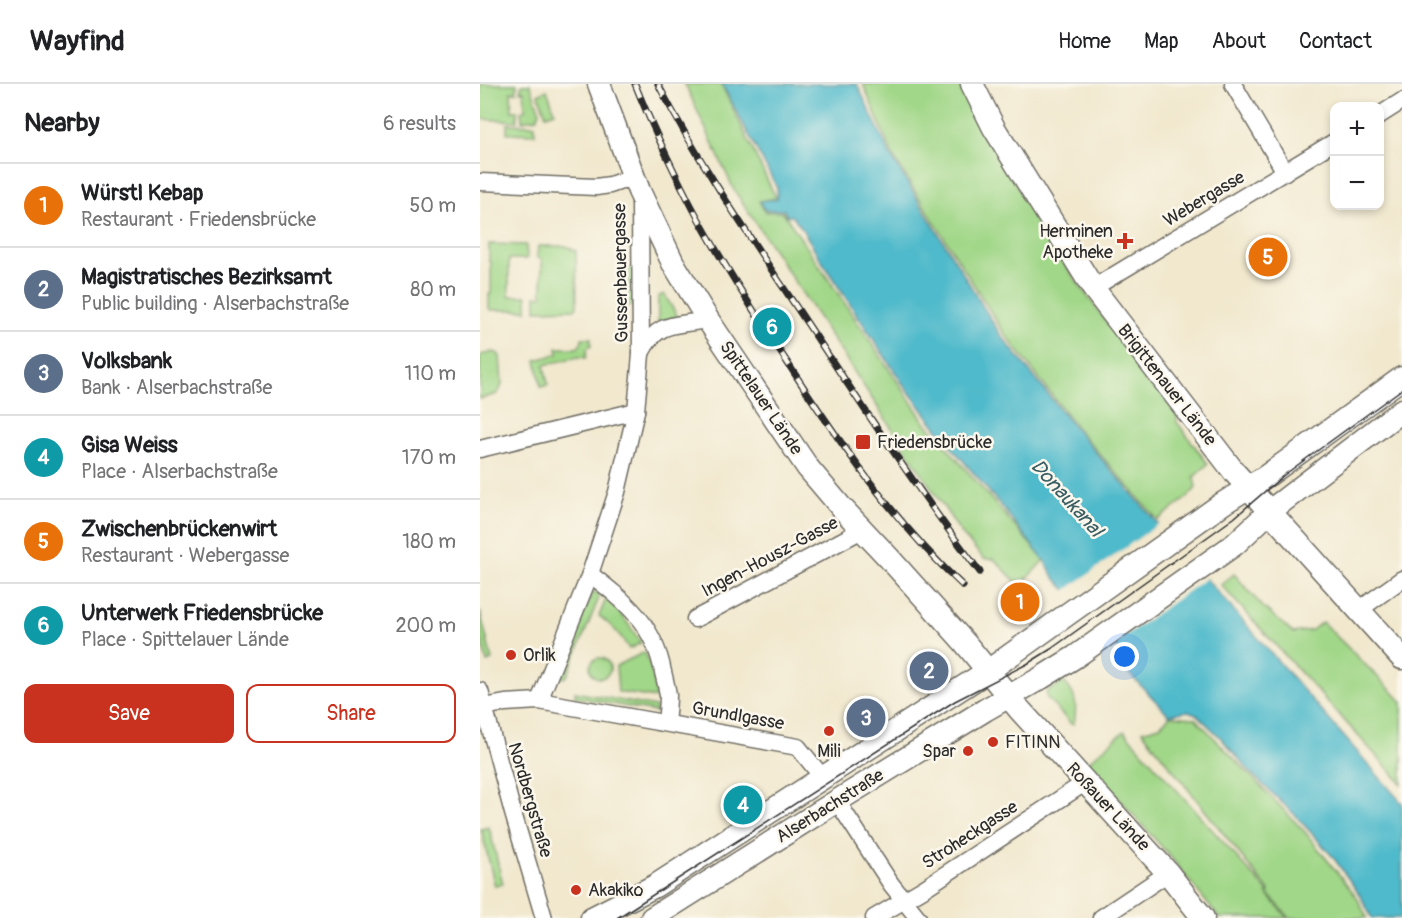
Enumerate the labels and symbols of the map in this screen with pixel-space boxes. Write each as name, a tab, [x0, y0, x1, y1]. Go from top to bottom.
street label: Webergasse	[1159, 166, 1249, 232]
street label: Gussenbauergasse	[608, 203, 634, 343]
place label: Herminen Apotheke	[1039, 220, 1113, 264]
marker: Herminen Apotheke	[1118, 234, 1132, 248]
pin: 5	[1248, 234, 1288, 279]
pin: 6	[752, 304, 792, 350]
street label: Brigittenauer Lände	[1112, 319, 1222, 451]
street label: Spittelauer Lände	[714, 336, 808, 460]
place label: Friedensbrücke	[877, 431, 992, 454]
marker: Friedensbrücke	[854, 433, 872, 451]
water label: Donaukanal	[1026, 454, 1110, 544]
street label: Ingen-Housz-Gasse	[698, 511, 842, 603]
pin: 1	[1000, 580, 1040, 624]
your location	[1110, 642, 1139, 671]
place label: Orlik	[523, 644, 556, 667]
marker: Orlik	[504, 648, 518, 662]
pin: 2	[910, 648, 948, 694]
pin: 3	[846, 696, 886, 740]
street label: Grundlgasse	[690, 697, 786, 735]
marker: Mili	[822, 724, 836, 738]
place label: FITINN	[1005, 731, 1060, 754]
marker: FITINN	[986, 735, 1000, 749]
street label: Nordbergstraße	[503, 740, 557, 860]
place label: Mili	[817, 740, 841, 763]
place label: Spar	[922, 740, 957, 763]
marker: Spar	[961, 744, 975, 758]
street label: Roßauer Lände	[1061, 758, 1155, 856]
street label: Alserbachstraße	[772, 764, 888, 848]
pin: 4	[724, 782, 762, 828]
street label: Stroheckgasse	[918, 795, 1022, 875]
place label: Akakiko	[588, 879, 644, 902]
marker: Akakiko	[569, 883, 583, 897]

